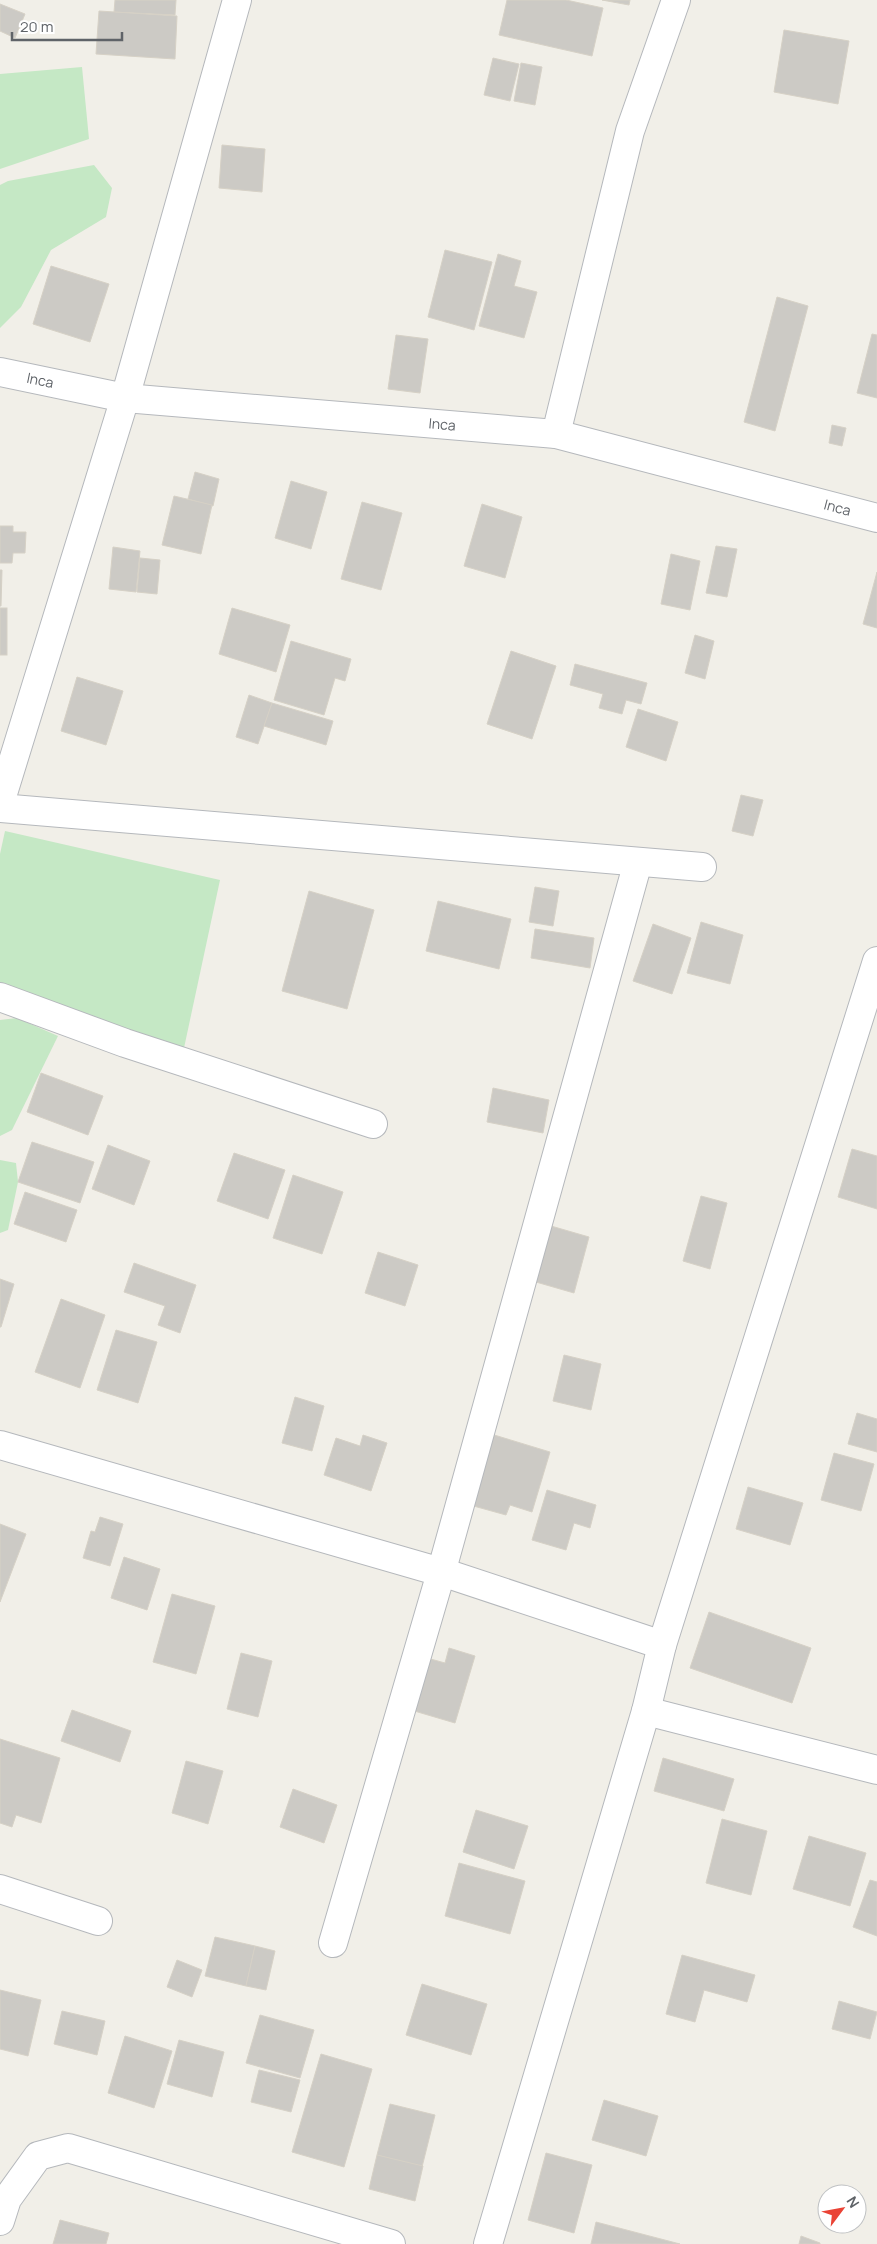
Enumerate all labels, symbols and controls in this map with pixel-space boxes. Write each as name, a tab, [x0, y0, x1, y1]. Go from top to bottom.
scale bar	[12, 10, 122, 42]
text: 20 m	[20, 16, 53, 37]
street label: Inca	[25, 368, 55, 392]
street label: Inca	[428, 413, 457, 435]
street label: Inca	[822, 495, 853, 520]
north arrow	[817, 2184, 867, 2234]
text: N	[843, 2193, 864, 2211]

